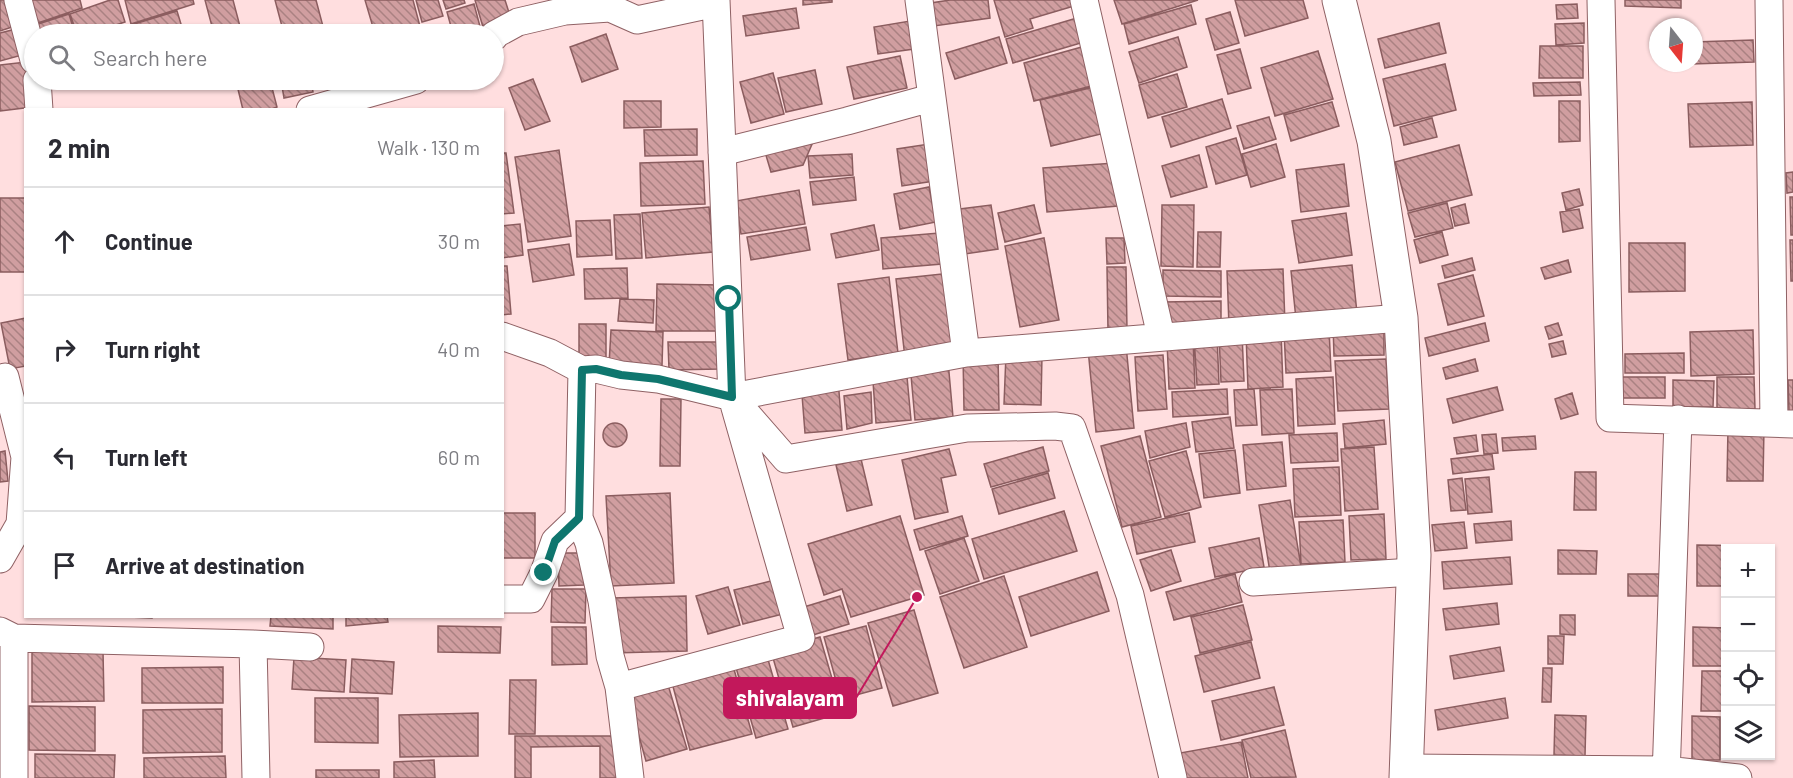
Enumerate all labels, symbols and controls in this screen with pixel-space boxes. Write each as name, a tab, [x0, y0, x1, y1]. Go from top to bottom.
north arrow	[1649, 18, 1703, 72]
search box	[24, 24, 504, 90]
icon: search	[45, 41, 78, 74]
text: Search here	[93, 44, 207, 70]
text: 2 min	[48, 132, 110, 163]
text: Walk · 130 m	[377, 135, 480, 159]
icon: ahead	[48, 225, 81, 258]
text: Continue	[105, 228, 193, 254]
text: 30 m	[438, 229, 480, 253]
route start	[715, 285, 741, 311]
icon: right	[48, 333, 81, 366]
text: Turn right	[105, 336, 200, 362]
text: 40 m	[437, 337, 480, 361]
icon: left	[48, 441, 81, 474]
text: Turn left	[105, 444, 188, 470]
text: 60 m	[438, 445, 480, 469]
map controls	[1721, 544, 1775, 760]
button: +	[1721, 544, 1775, 598]
icon: arrive	[48, 549, 81, 582]
text: Arrive at destination	[105, 552, 304, 578]
route end	[530, 559, 556, 585]
button: −	[1721, 598, 1775, 652]
button: locate	[1721, 652, 1775, 706]
callout: shivalayam	[724, 678, 856, 718]
text: shivalayam	[736, 684, 844, 710]
button: layers	[1721, 706, 1775, 760]

